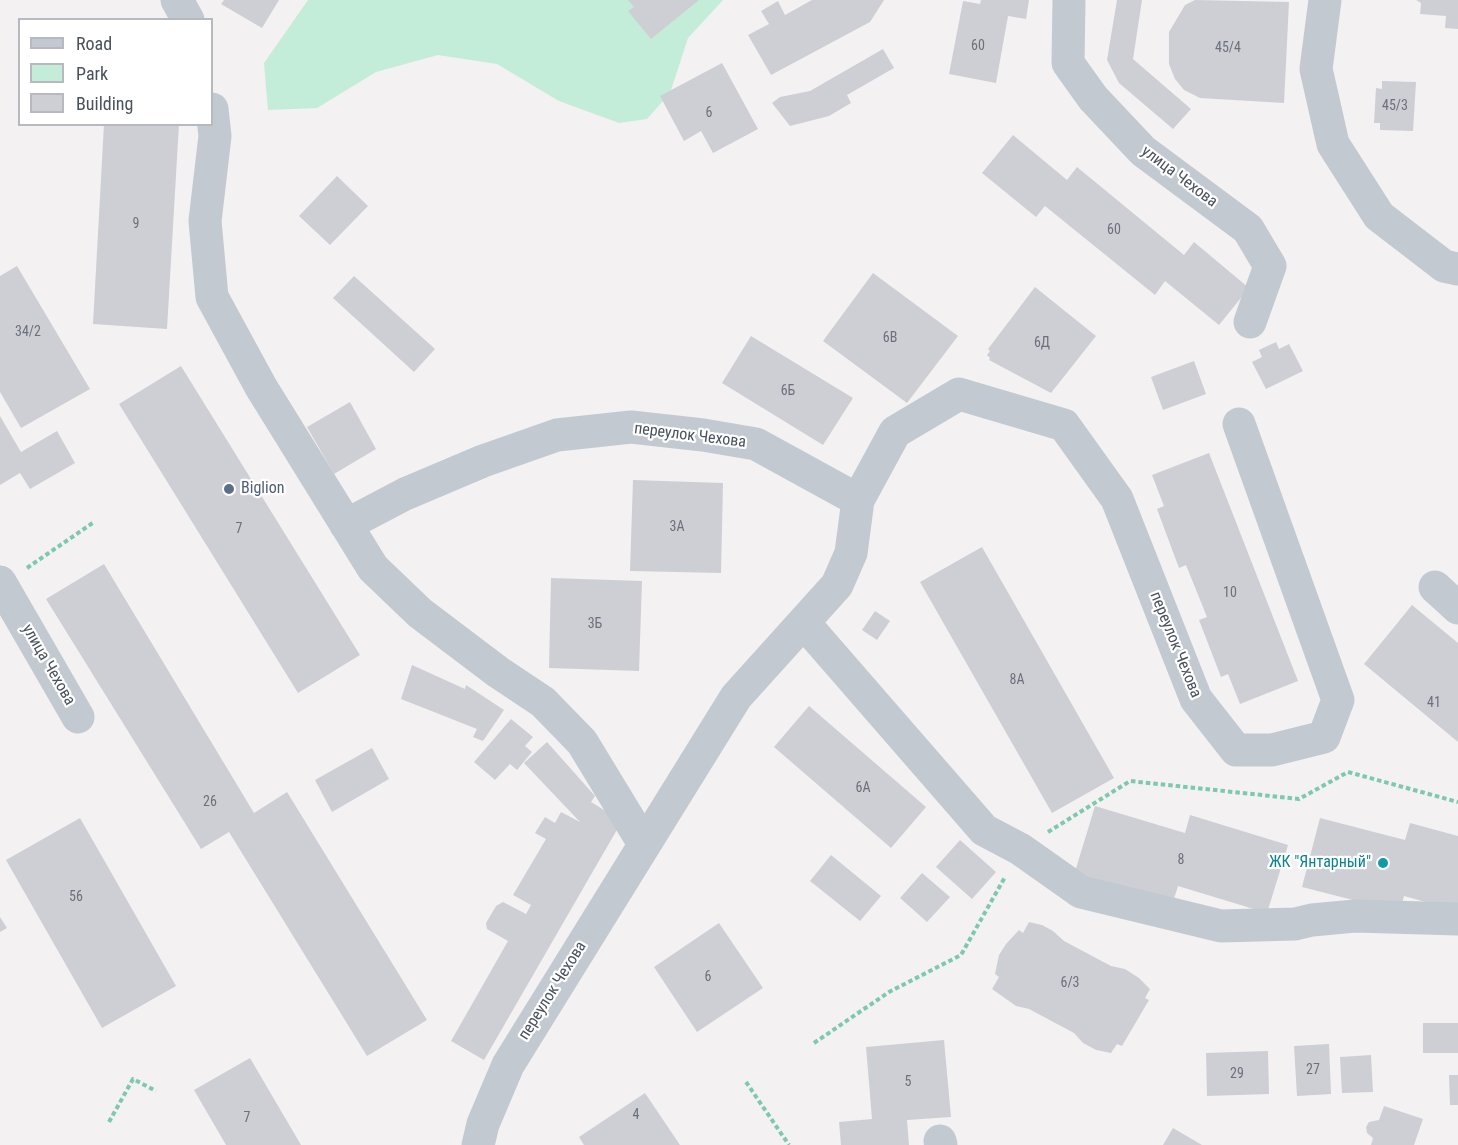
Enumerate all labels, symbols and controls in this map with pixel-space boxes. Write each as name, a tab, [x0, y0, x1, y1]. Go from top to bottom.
legend	[18, 18, 213, 126]
text: Road	[76, 33, 112, 54]
house number: 60	[971, 38, 985, 54]
house number: 45/4	[1215, 40, 1241, 56]
text: Park	[76, 63, 108, 84]
text: Building	[76, 93, 133, 114]
house number: 45/3	[1382, 98, 1408, 114]
house number: 6	[706, 105, 712, 121]
street label: улица Чехова	[1137, 142, 1221, 212]
house number: 9	[133, 216, 139, 232]
house number: 60	[1107, 222, 1121, 238]
house number: 34/2	[15, 324, 41, 340]
house number: 6В	[883, 330, 897, 346]
house number: 6Д	[1034, 335, 1050, 351]
house number: 6Б	[781, 383, 795, 399]
street label: переулок Чехова	[633, 420, 747, 452]
place label: Biglion	[241, 479, 284, 499]
marker: Biglion	[222, 482, 236, 496]
house number: 3А	[670, 519, 684, 535]
house number: 7	[236, 521, 242, 537]
house number: 10	[1223, 585, 1237, 601]
street label: переулок Чехова	[1145, 589, 1205, 701]
house number: 3Б	[588, 616, 602, 632]
street label: улица Чехова	[17, 621, 79, 709]
house number: 8А	[1010, 672, 1024, 688]
house number: 41	[1427, 695, 1441, 711]
house number: 6А	[856, 780, 870, 796]
house number: 26	[203, 794, 217, 810]
house number: 8	[1178, 852, 1184, 868]
place label: ЖК "Янтарный"	[1269, 853, 1371, 873]
marker: ЖК "Янтарный"	[1376, 856, 1390, 870]
house number: 56	[69, 889, 83, 905]
street label: переулок Чехова	[515, 938, 591, 1044]
house number: 6	[705, 969, 711, 985]
house number: 6/3	[1060, 975, 1080, 991]
house number: 27	[1306, 1062, 1320, 1078]
house number: 29	[1230, 1066, 1244, 1082]
house number: 5	[905, 1074, 911, 1090]
house number: 4	[633, 1107, 639, 1123]
house number: 7	[244, 1110, 250, 1126]

